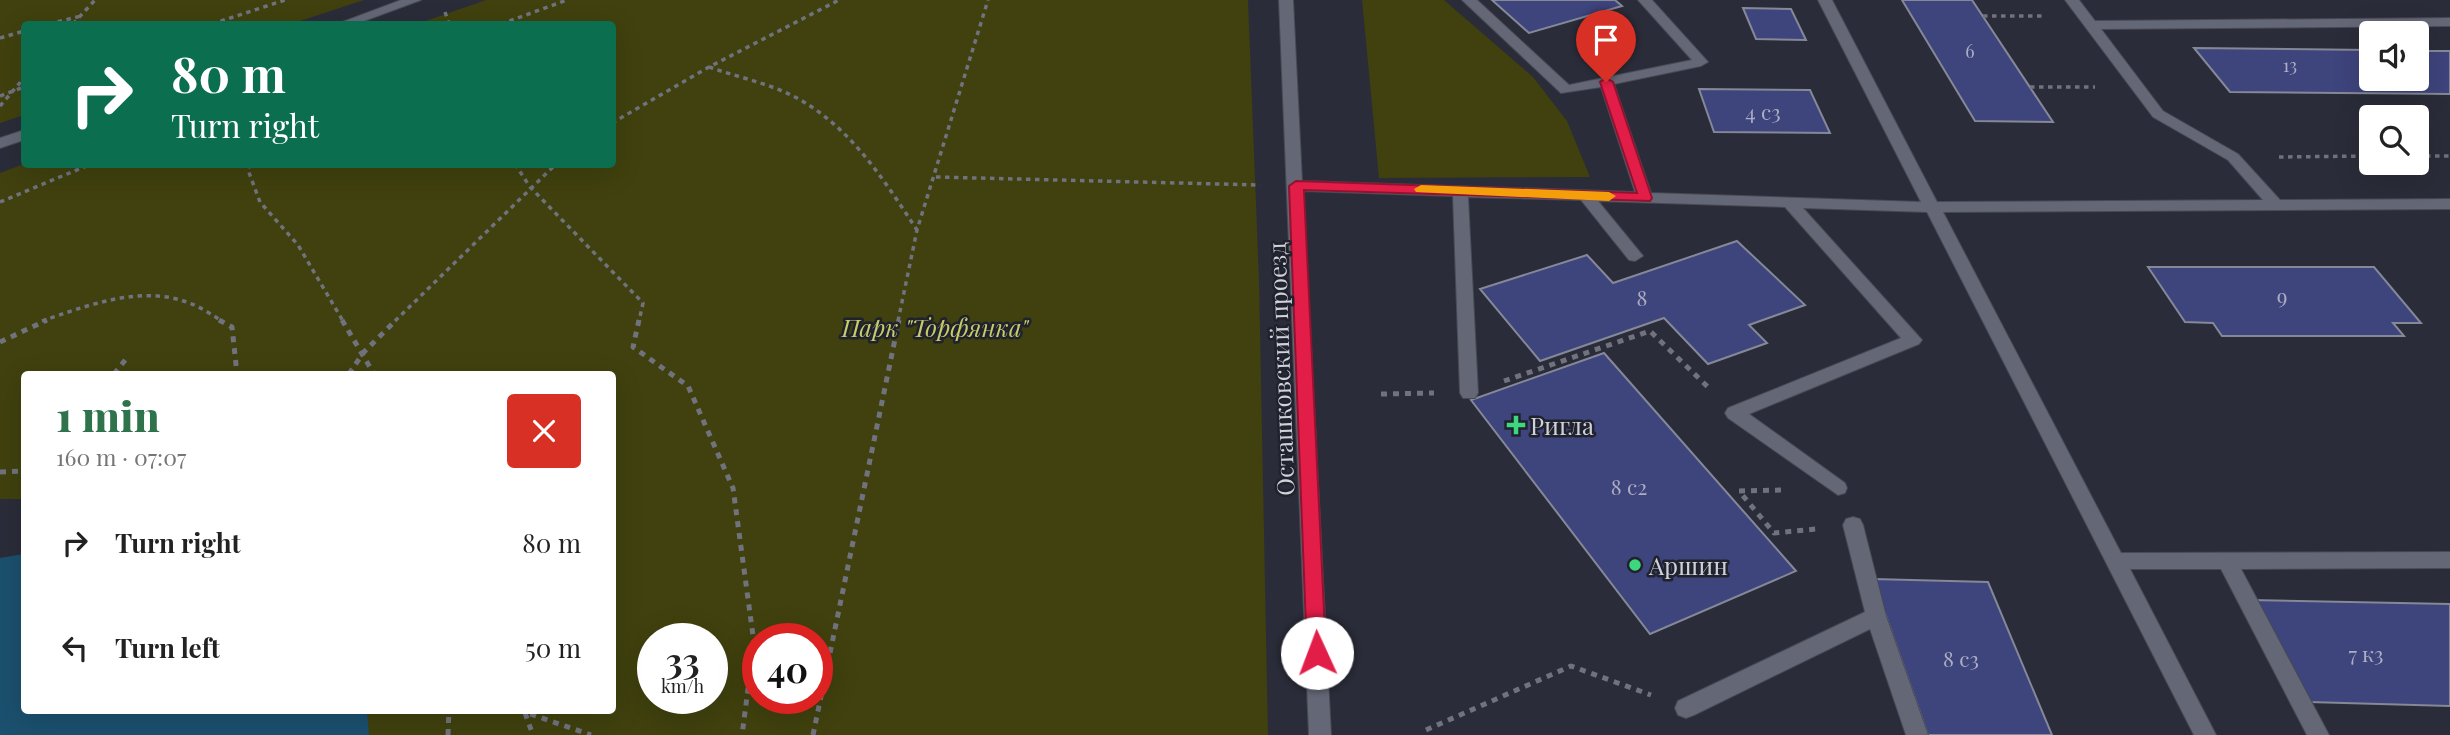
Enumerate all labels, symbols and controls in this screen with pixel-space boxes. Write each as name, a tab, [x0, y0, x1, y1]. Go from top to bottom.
pin	[1576, 10, 1636, 82]
icon: arrive	[1587, 21, 1625, 59]
map controls	[2359, 21, 2429, 175]
button: sound	[2359, 21, 2429, 91]
house number: 6	[1965, 39, 1975, 63]
text: 80 m	[171, 40, 286, 105]
icon: right	[56, 49, 147, 140]
house number: 13	[2283, 53, 2297, 77]
house number: 4 с3	[1745, 97, 1781, 125]
text: Turn right	[171, 103, 319, 146]
button: search	[2359, 105, 2429, 175]
street label: Осташковский проезд	[1260, 241, 1300, 496]
house number: 9	[2277, 281, 2287, 309]
house number: 8	[1637, 283, 1647, 311]
park label: Парк "Торфянка"	[841, 311, 1030, 343]
text: 1 min	[56, 387, 160, 443]
button: close	[507, 394, 581, 468]
place label: Ригла	[1530, 409, 1594, 441]
marker: Ригла	[1508, 417, 1524, 433]
text: 160 m · 07:07	[56, 441, 186, 472]
house number: 8 с2	[1611, 472, 1647, 500]
icon: right	[56, 524, 94, 562]
text: Turn right	[115, 525, 241, 560]
text: 80 m	[522, 525, 581, 560]
place label: Аршин	[1648, 549, 1728, 581]
marker: Аршин	[1627, 557, 1643, 573]
position arrow	[1280, 616, 1354, 690]
speed limit sign: 40	[742, 623, 833, 714]
icon: left	[56, 629, 94, 667]
text: Turn left	[115, 630, 220, 665]
text: 50 m	[525, 630, 581, 665]
text: 33	[665, 636, 700, 683]
house number: 7 к3	[2348, 639, 2384, 667]
house number: 8 с3	[1943, 644, 1979, 672]
text: km/h	[661, 674, 704, 698]

